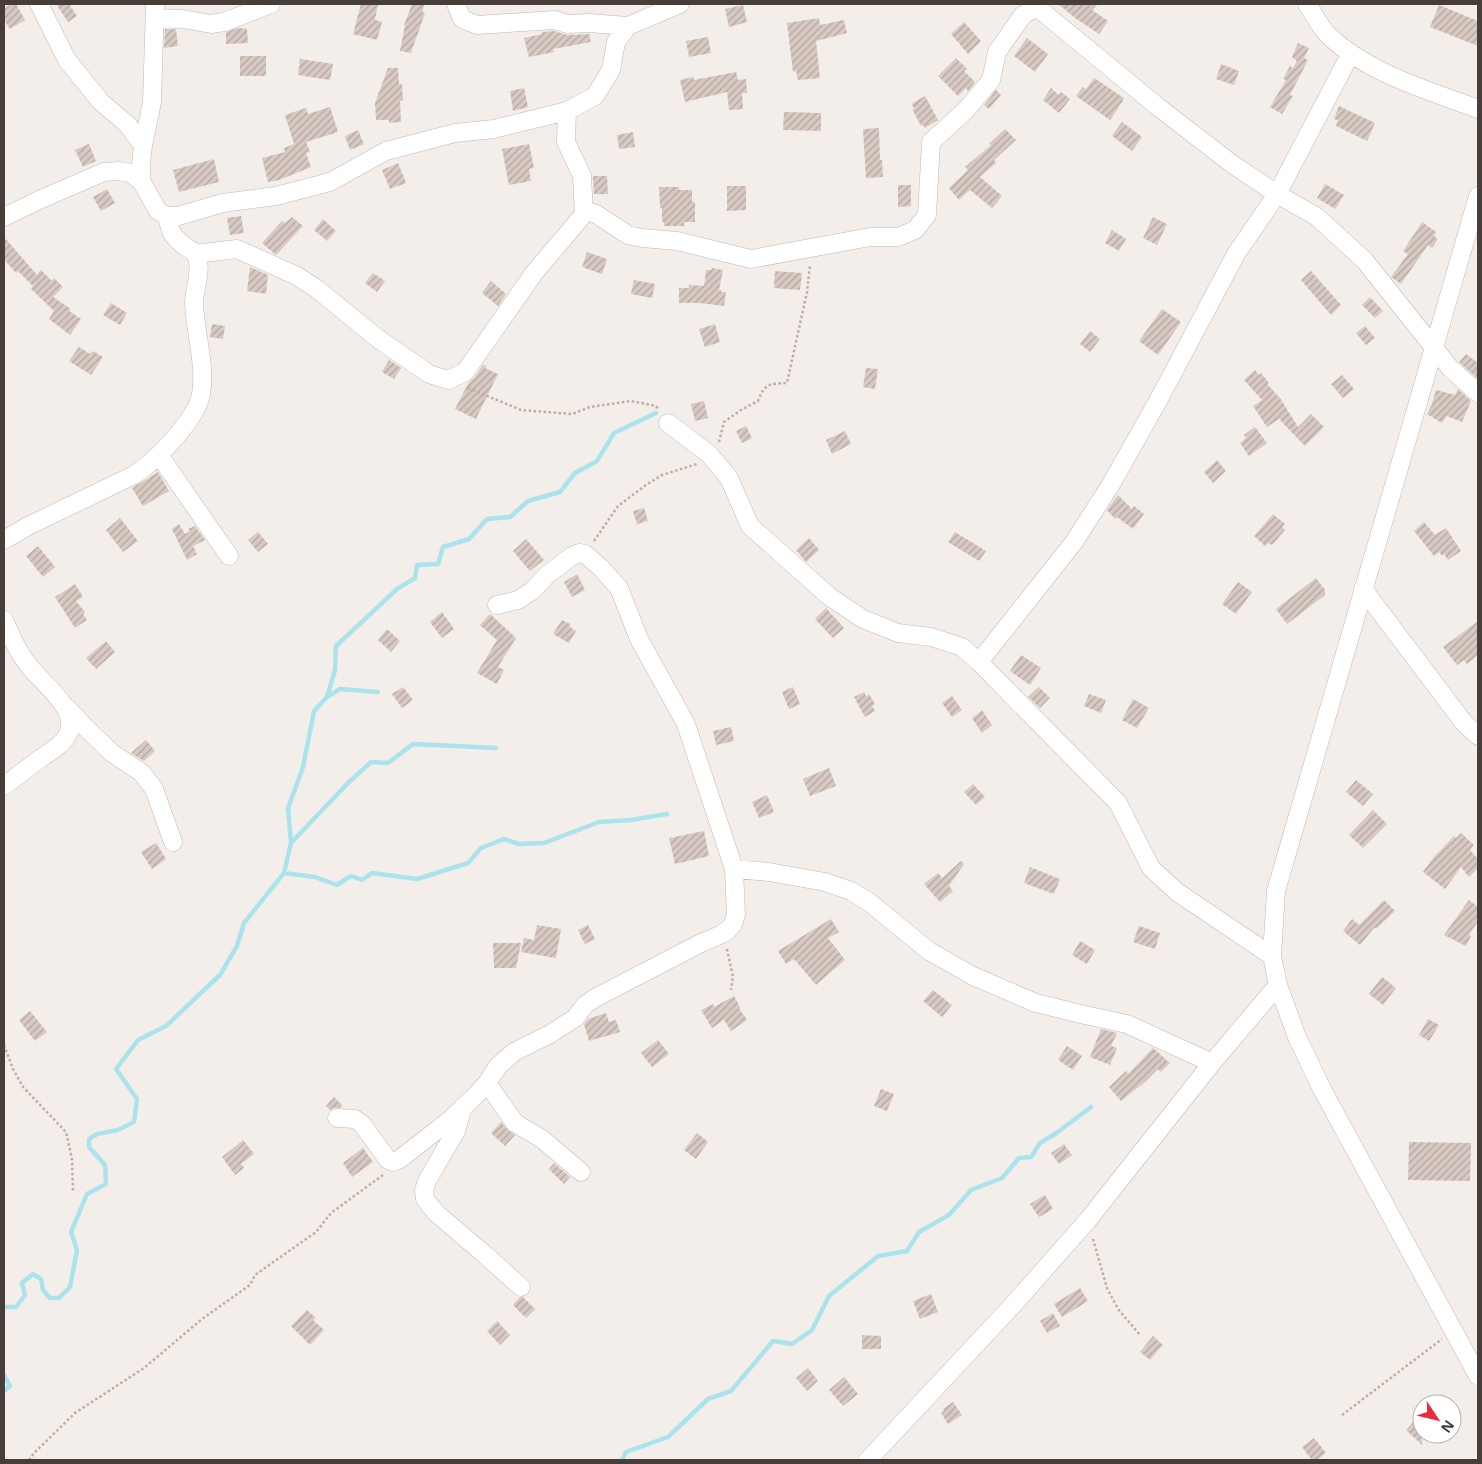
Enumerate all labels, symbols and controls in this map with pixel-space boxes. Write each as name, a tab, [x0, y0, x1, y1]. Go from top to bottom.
north arrow	[1412, 1394, 1462, 1444]
text: N	[1437, 1417, 1459, 1437]

